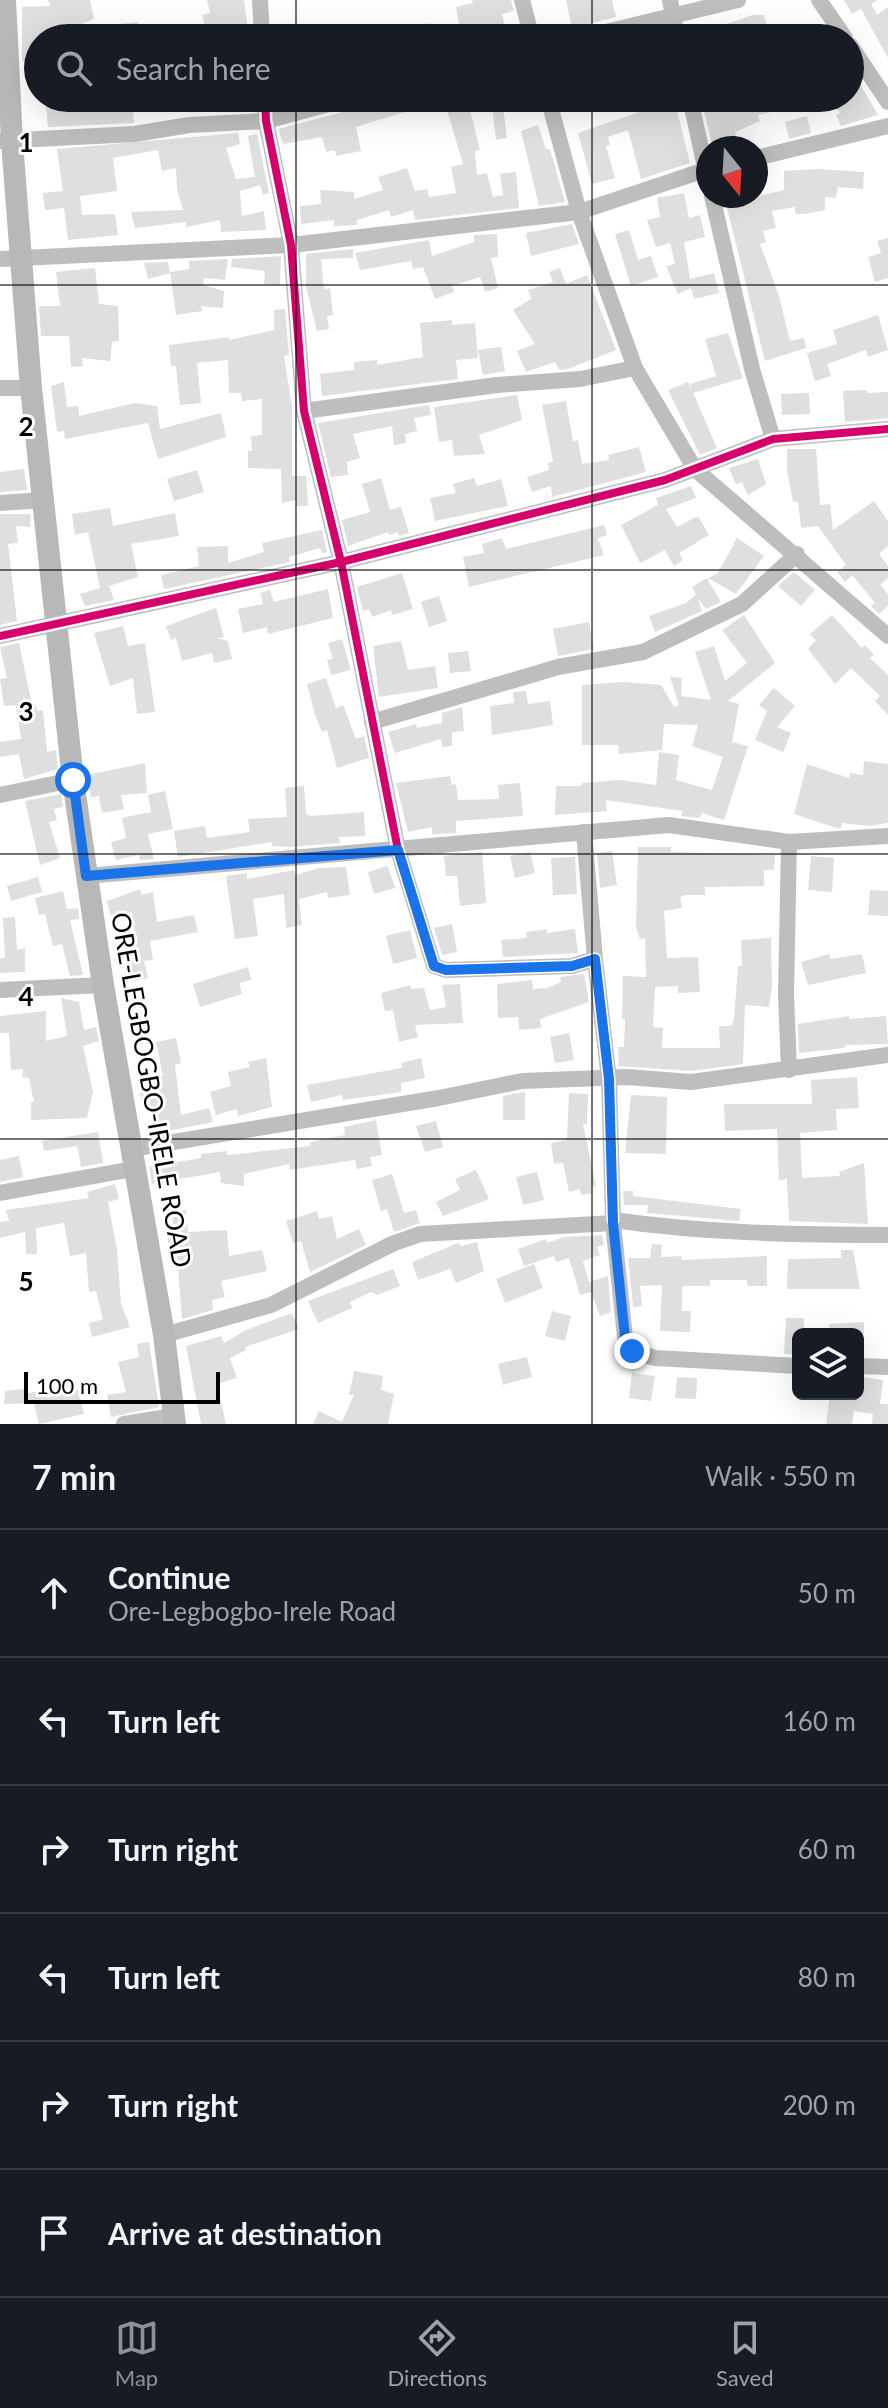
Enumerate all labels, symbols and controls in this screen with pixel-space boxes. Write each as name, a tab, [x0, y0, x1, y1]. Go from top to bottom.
search box	[24, 24, 864, 112]
icon: search	[52, 46, 96, 90]
text: Search here	[116, 50, 271, 86]
text: 1	[18, 126, 34, 158]
north arrow	[696, 136, 768, 208]
text: 2	[18, 410, 34, 442]
text: 3	[18, 695, 34, 727]
route start	[55, 762, 91, 798]
street label: ORE-LEGBOGBO-IRELE ROAD	[105, 910, 199, 1270]
text: 4	[18, 980, 34, 1012]
text: 5	[18, 1265, 34, 1297]
map controls	[792, 1328, 864, 1400]
button: layers	[792, 1328, 864, 1400]
route end	[614, 1333, 650, 1369]
scale bar	[24, 1368, 220, 1404]
text: 100 m	[36, 1372, 98, 1399]
text: 7 min	[32, 1456, 116, 1497]
text: Walk · 550 m	[705, 1460, 856, 1492]
text: Continue	[108, 1559, 231, 1595]
icon: ahead	[32, 1571, 76, 1615]
text: 50 m	[798, 1577, 856, 1609]
text: Ore-Legbogbo-Irele Road	[108, 1595, 396, 1627]
icon: left	[32, 1699, 76, 1743]
text: Turn left	[108, 1703, 220, 1739]
text: 160 m	[783, 1705, 856, 1737]
icon: right	[32, 1827, 76, 1871]
text: Turn right	[108, 1831, 238, 1867]
text: 60 m	[798, 1833, 856, 1865]
icon: left	[32, 1955, 76, 1999]
text: Turn left	[108, 1959, 220, 1995]
text: 80 m	[798, 1961, 856, 1993]
icon: right	[32, 2083, 76, 2127]
text: Turn right	[108, 2087, 238, 2123]
text: 200 m	[783, 2089, 856, 2121]
icon: arrive	[32, 2211, 76, 2255]
text: Arrive at destination	[108, 2215, 382, 2251]
tab: Map	[115, 2316, 159, 2391]
tab: Directions	[388, 2316, 487, 2391]
tab: Saved	[716, 2316, 773, 2391]

